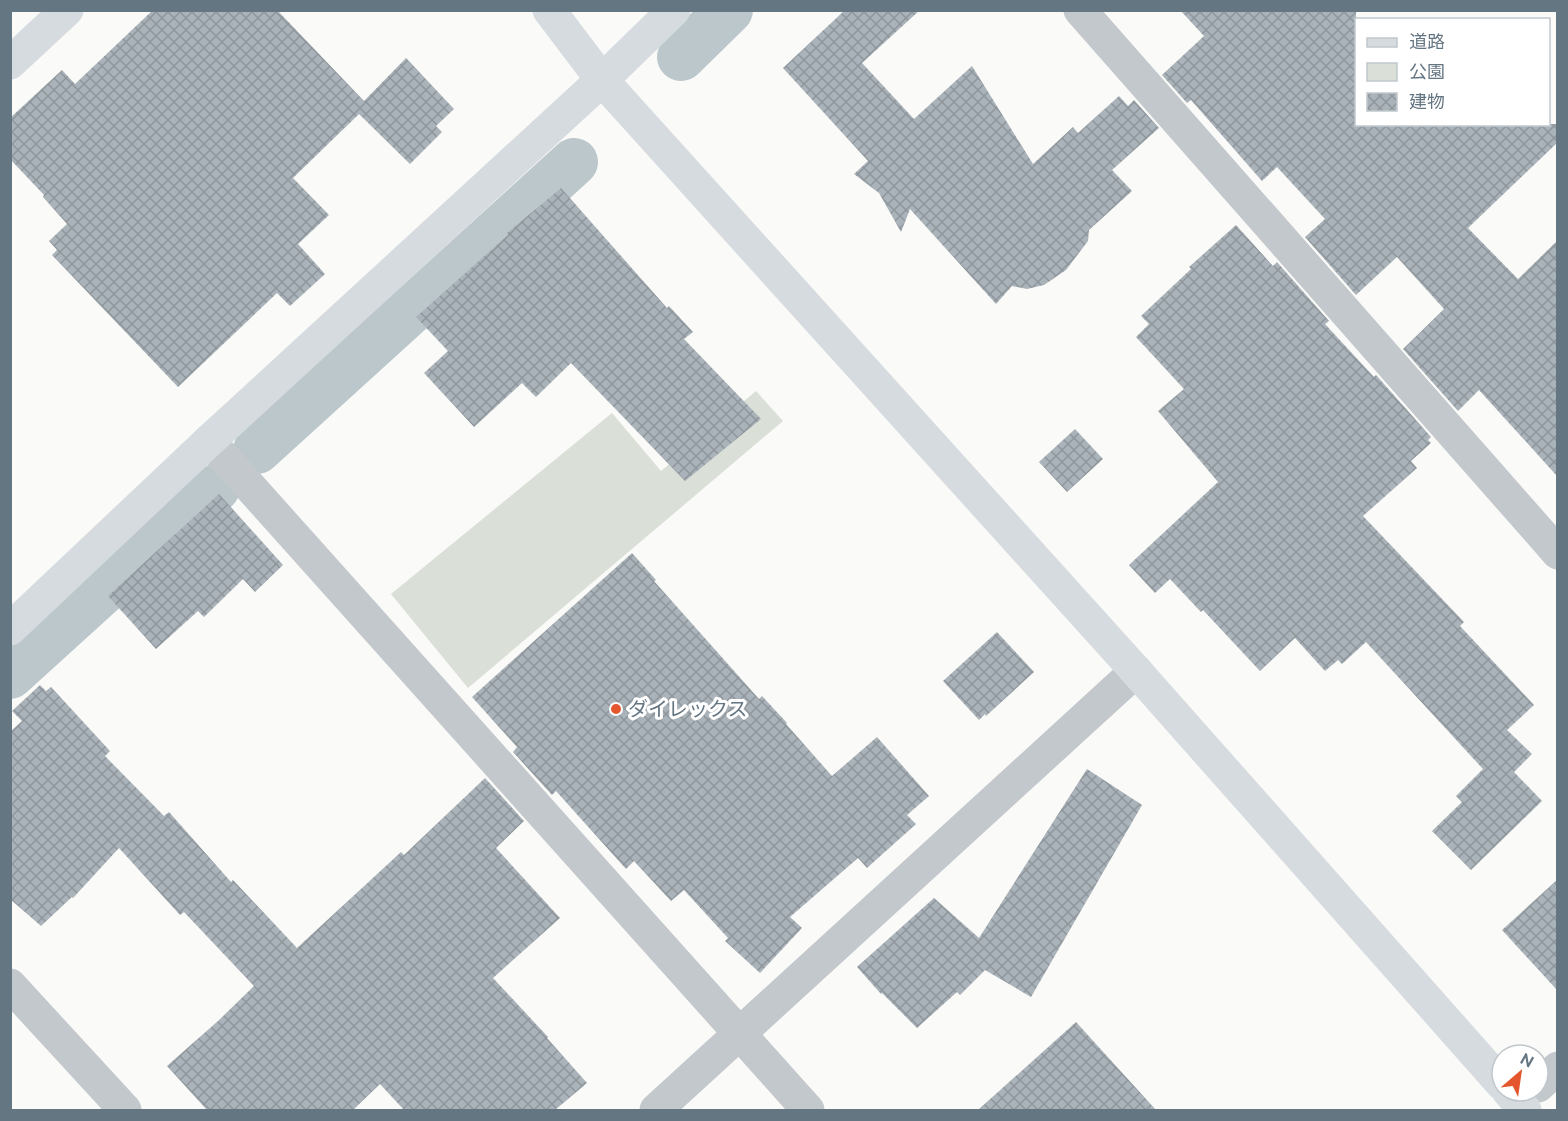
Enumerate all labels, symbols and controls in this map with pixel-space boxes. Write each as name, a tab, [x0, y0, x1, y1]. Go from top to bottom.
legend	[1355, 18, 1550, 126]
text: 道路	[1409, 31, 1445, 52]
text: 公園	[1409, 61, 1445, 82]
text: 建物	[1409, 91, 1445, 112]
place label: ダイレックス	[628, 697, 747, 721]
marker: ダイレックス	[609, 702, 623, 716]
north arrow	[1490, 1043, 1550, 1103]
text: N	[1517, 1049, 1537, 1072]

